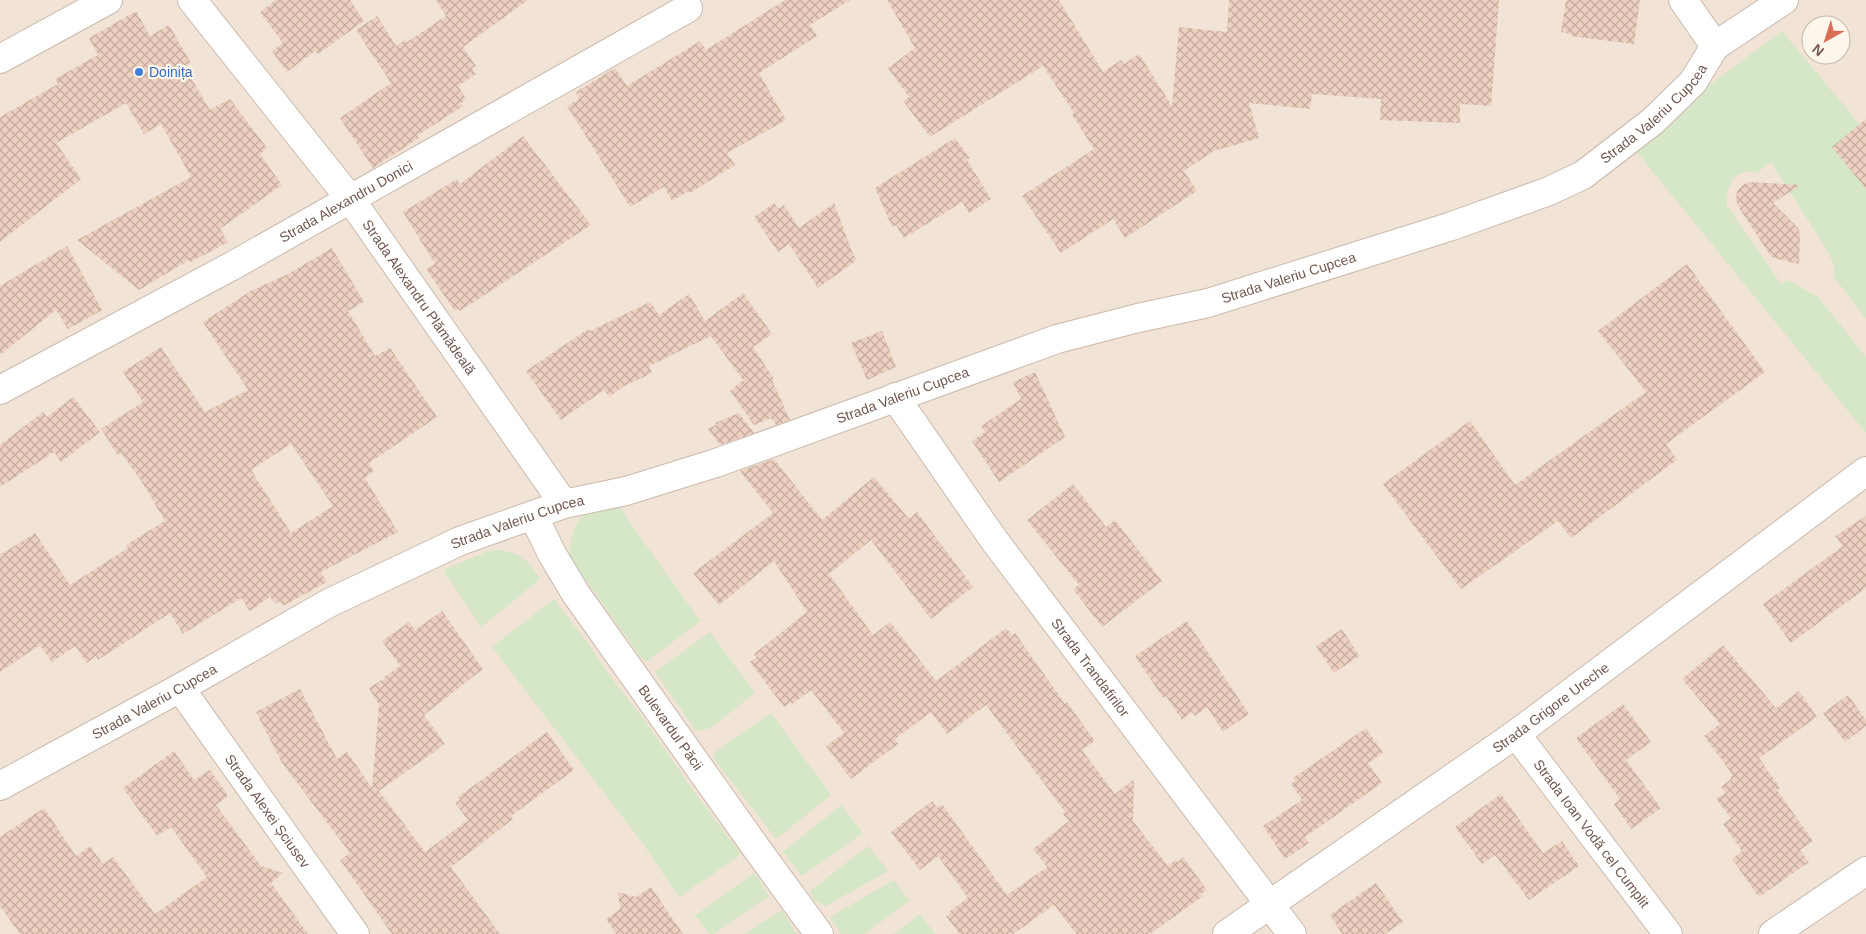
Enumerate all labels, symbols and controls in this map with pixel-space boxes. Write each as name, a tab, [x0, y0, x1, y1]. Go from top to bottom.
north arrow	[1801, 15, 1851, 65]
text: N	[1809, 41, 1827, 60]
street label: Strada Valeriu Cupcea	[1597, 61, 1710, 167]
place label: Doinița	[149, 64, 193, 80]
marker: Doinița	[133, 66, 145, 78]
street label: Strada Alexandru Donici	[277, 158, 415, 246]
street label: Strada Alexandru Plămădeală	[359, 217, 479, 378]
street label: Strada Valeriu Cupcea	[1219, 249, 1358, 306]
street label: Strada Valeriu Cupcea	[834, 364, 971, 427]
street label: Strada Valeriu Cupcea	[448, 492, 586, 552]
street label: Strada Trandafirilor	[1048, 615, 1133, 720]
street label: Strada Grigore Ureche	[1489, 659, 1612, 756]
street label: Strada Valeriu Cupcea	[89, 661, 220, 742]
street label: Bulevardul Păcii	[635, 682, 707, 773]
street label: Strada Alexei Șciusev	[222, 751, 313, 871]
street label: Strada Ioan Vodă cel Cumplit	[1530, 756, 1653, 911]

